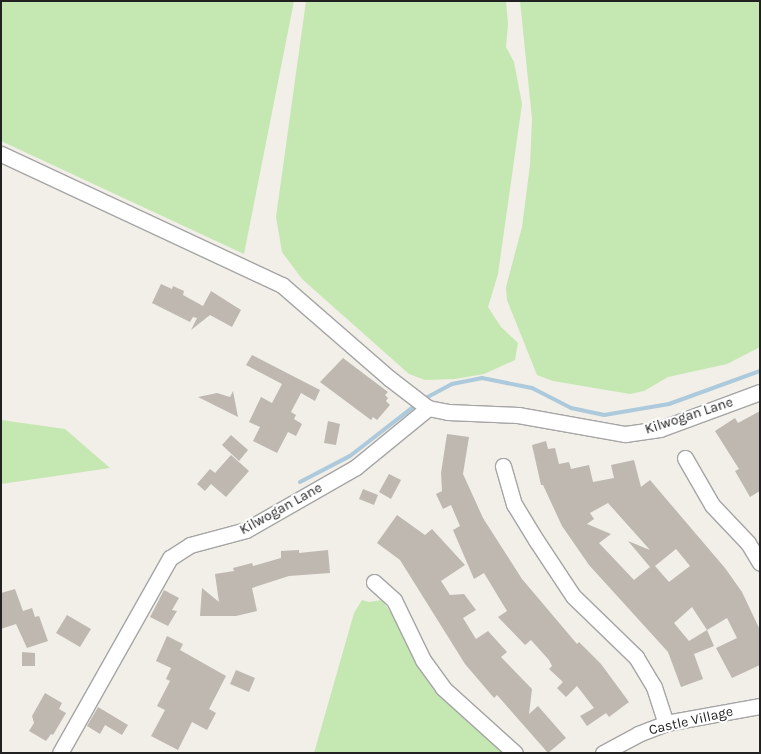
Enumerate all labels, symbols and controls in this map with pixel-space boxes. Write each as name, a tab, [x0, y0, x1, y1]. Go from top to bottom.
street label: Kilwogan Lane	[643, 394, 735, 438]
street label: Kilwogan Lane	[237, 479, 325, 539]
street label: Castle Village	[647, 703, 735, 739]

